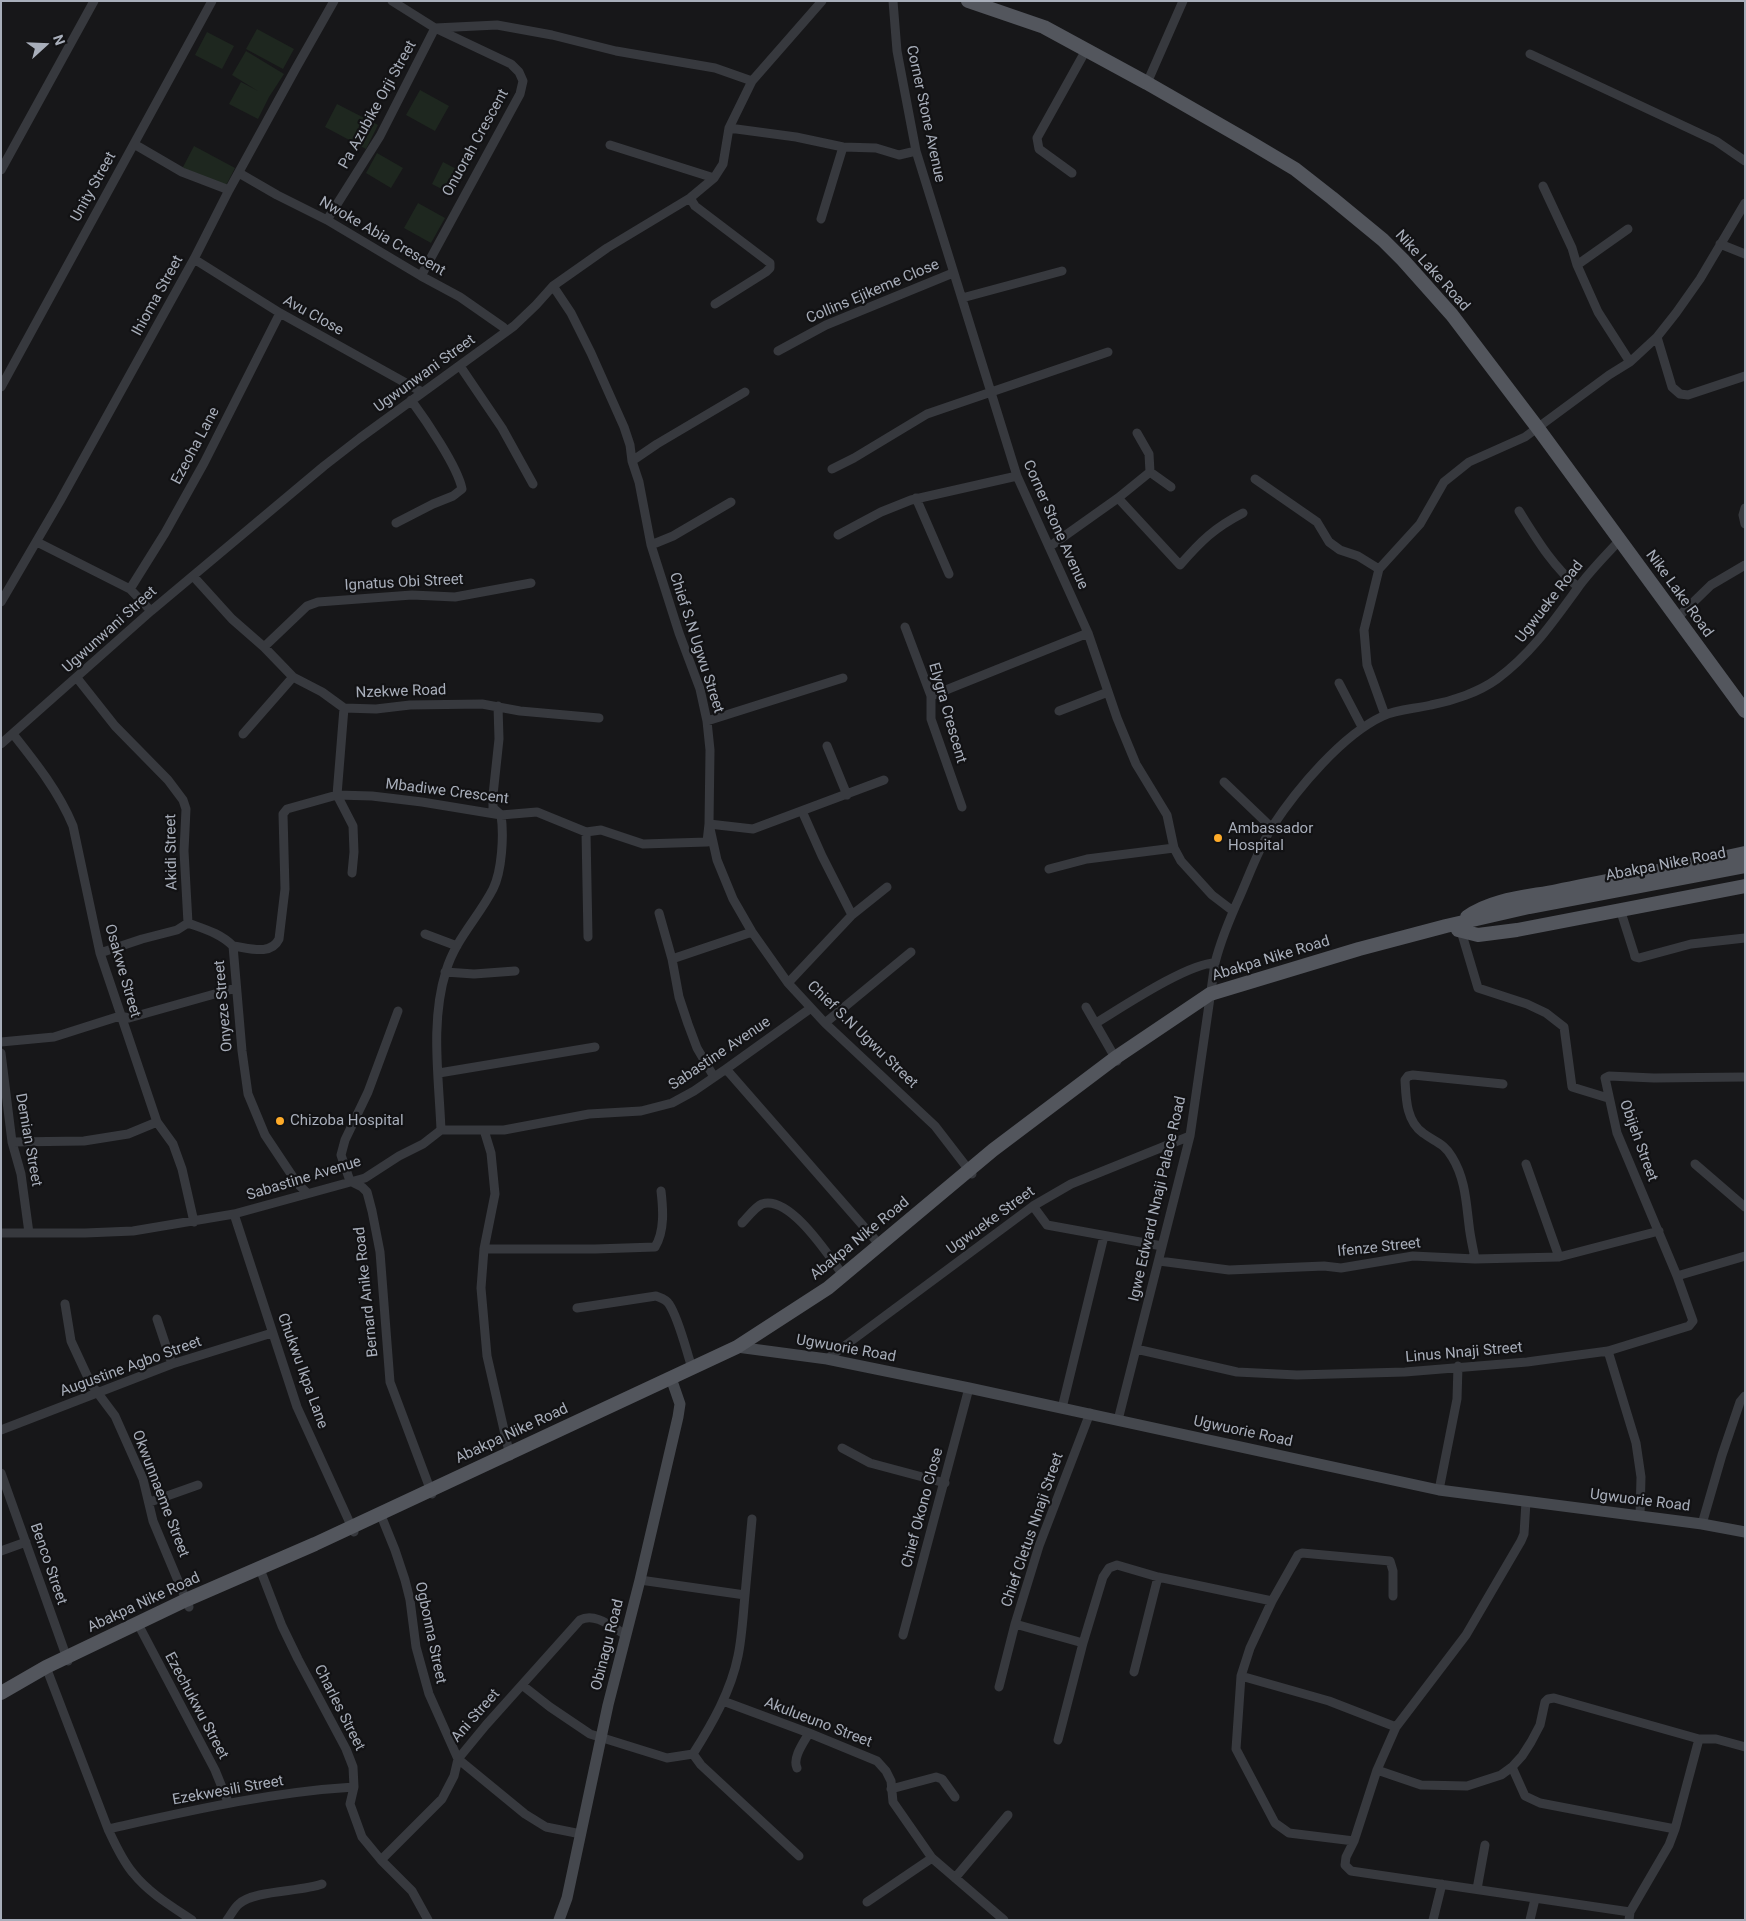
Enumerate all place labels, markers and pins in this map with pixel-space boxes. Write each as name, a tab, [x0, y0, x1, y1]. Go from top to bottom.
place label: Ambassador Hospital	[1228, 820, 1313, 855]
marker: Ambassador Hospital	[1212, 832, 1224, 844]
place label: Chizoba Hospital	[290, 1112, 404, 1130]
marker: Chizoba Hospital	[274, 1115, 286, 1127]

